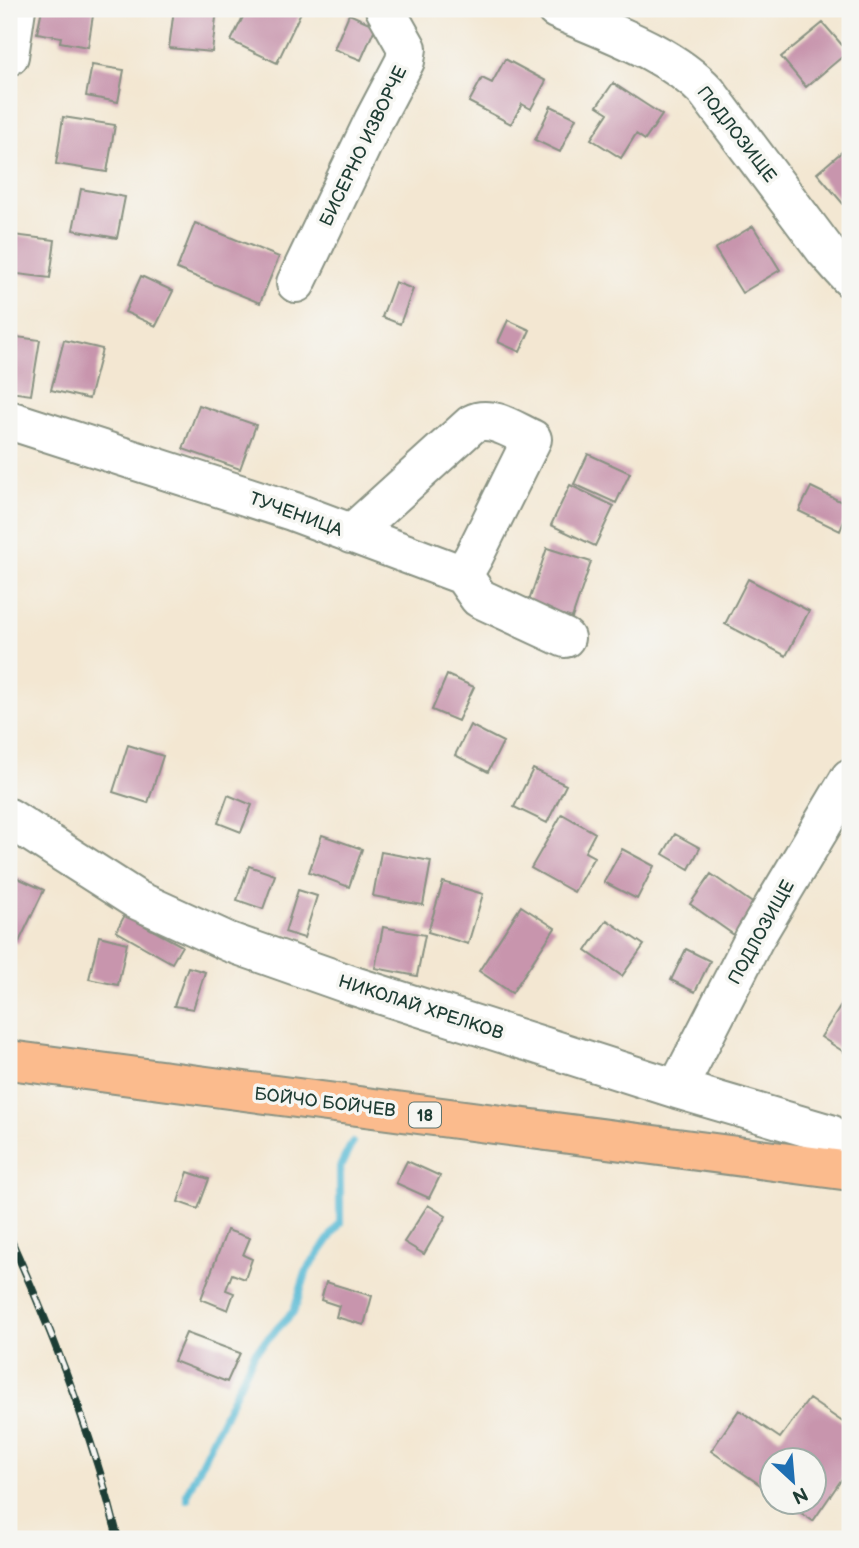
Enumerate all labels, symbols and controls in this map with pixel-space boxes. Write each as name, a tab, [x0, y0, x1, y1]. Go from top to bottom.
street label: БИСЕРНО ИЗВОРЧЕ	[316, 63, 411, 230]
street label: ПОДЛОЗИЩЕ	[693, 82, 781, 187]
street label: ТУЧЕНИЦА	[247, 488, 345, 541]
street label: ПОДЛОЗИЩЕ	[724, 876, 799, 988]
street label: НИКОЛАЙ ХРЕЛКОВ	[336, 971, 506, 1044]
street label: БОЙЧО БОЙЧЕВ	[253, 1083, 397, 1122]
road number: 18	[409, 1102, 441, 1128]
north arrow	[758, 1446, 828, 1516]
text: N	[788, 1481, 811, 1508]

